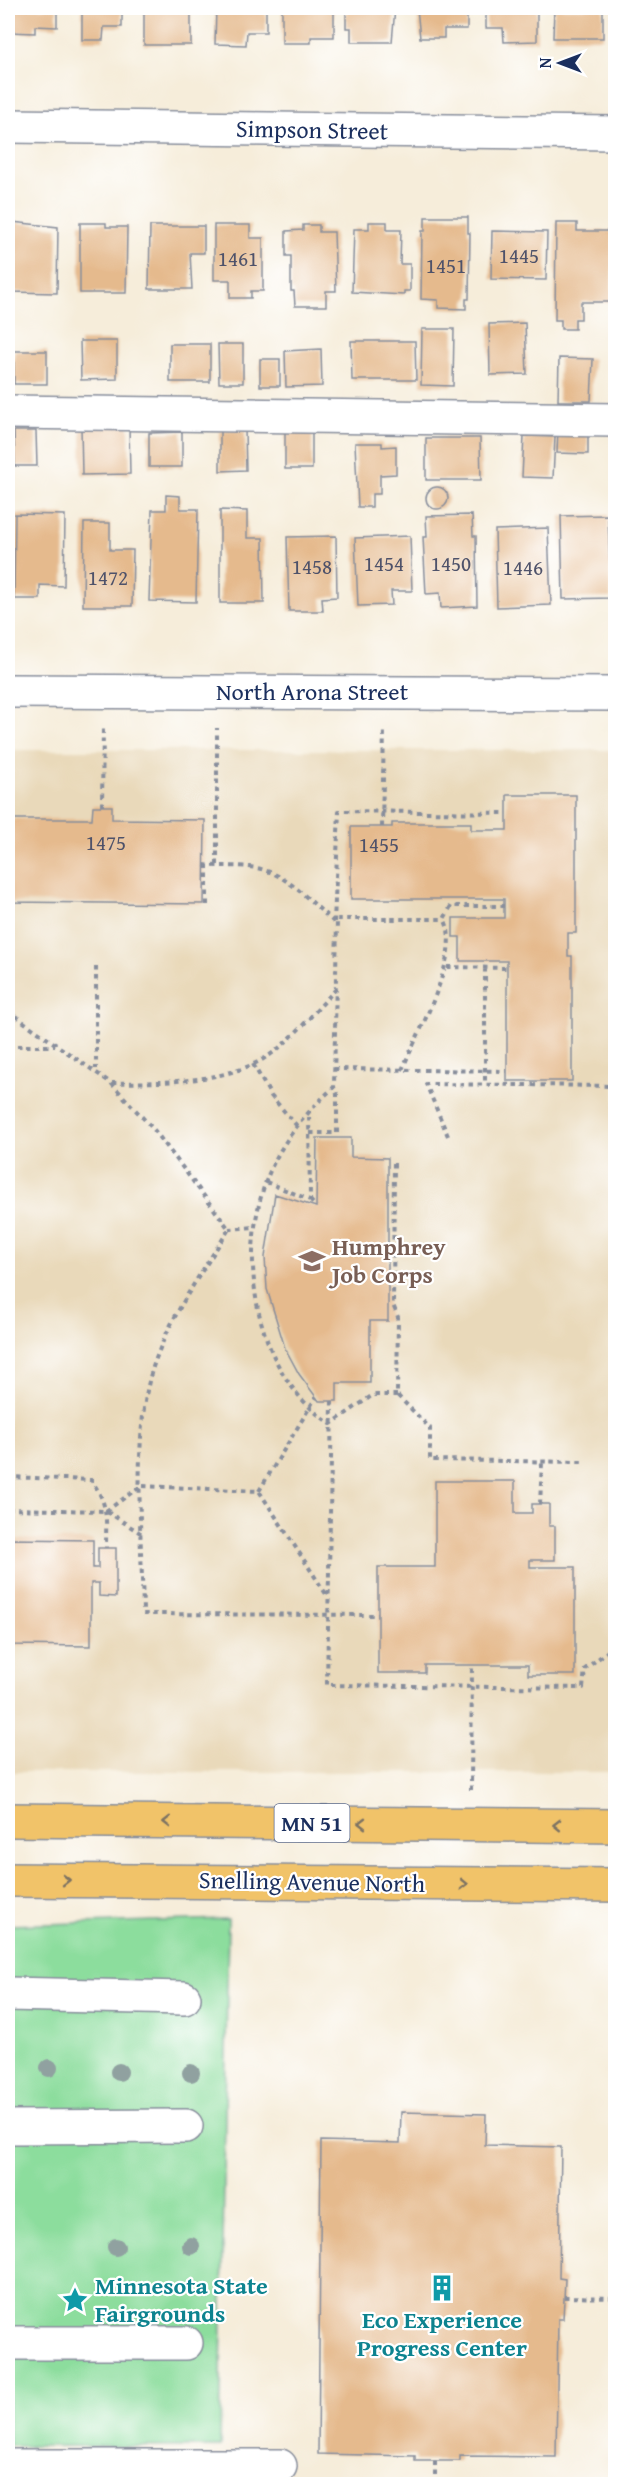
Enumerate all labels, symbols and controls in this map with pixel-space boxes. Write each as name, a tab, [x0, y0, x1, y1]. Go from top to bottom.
north arrow	[530, 33, 590, 93]
text: N	[533, 57, 557, 68]
street label: Simpson Street	[236, 111, 389, 148]
house number: 1445	[499, 240, 539, 271]
house number: 1461	[218, 243, 258, 274]
house number: 1451	[426, 250, 466, 281]
house number: 1454	[364, 548, 404, 579]
house number: 1450	[431, 548, 471, 579]
house number: 1458	[292, 551, 332, 582]
house number: 1446	[503, 552, 543, 583]
house number: 1472	[88, 562, 128, 593]
street label: North Arona Street	[216, 674, 409, 709]
house number: 1475	[86, 827, 126, 858]
house number: 1455	[359, 829, 399, 860]
place label: Humphrey Job Corps	[328, 1229, 446, 1292]
school or university icon: Humphrey Job Corps	[297, 1246, 327, 1276]
road number: MN 51	[274, 1804, 350, 1842]
one-way arrow	[163, 1816, 172, 1828]
one-way arrow	[358, 1817, 367, 1829]
one-way arrow	[553, 1819, 562, 1831]
street label: Snelling Avenue North	[199, 1862, 426, 1901]
one-way arrow	[61, 1874, 70, 1886]
one-way arrow	[460, 1878, 469, 1890]
place label: Minnesota State Fairgrounds	[95, 2268, 268, 2331]
building icon: Eco Experience Progress Center	[427, 2273, 457, 2303]
place icon: Minnesota State Fairgrounds	[60, 2285, 90, 2315]
place label: Eco Experience Progress Center	[357, 2302, 527, 2365]

